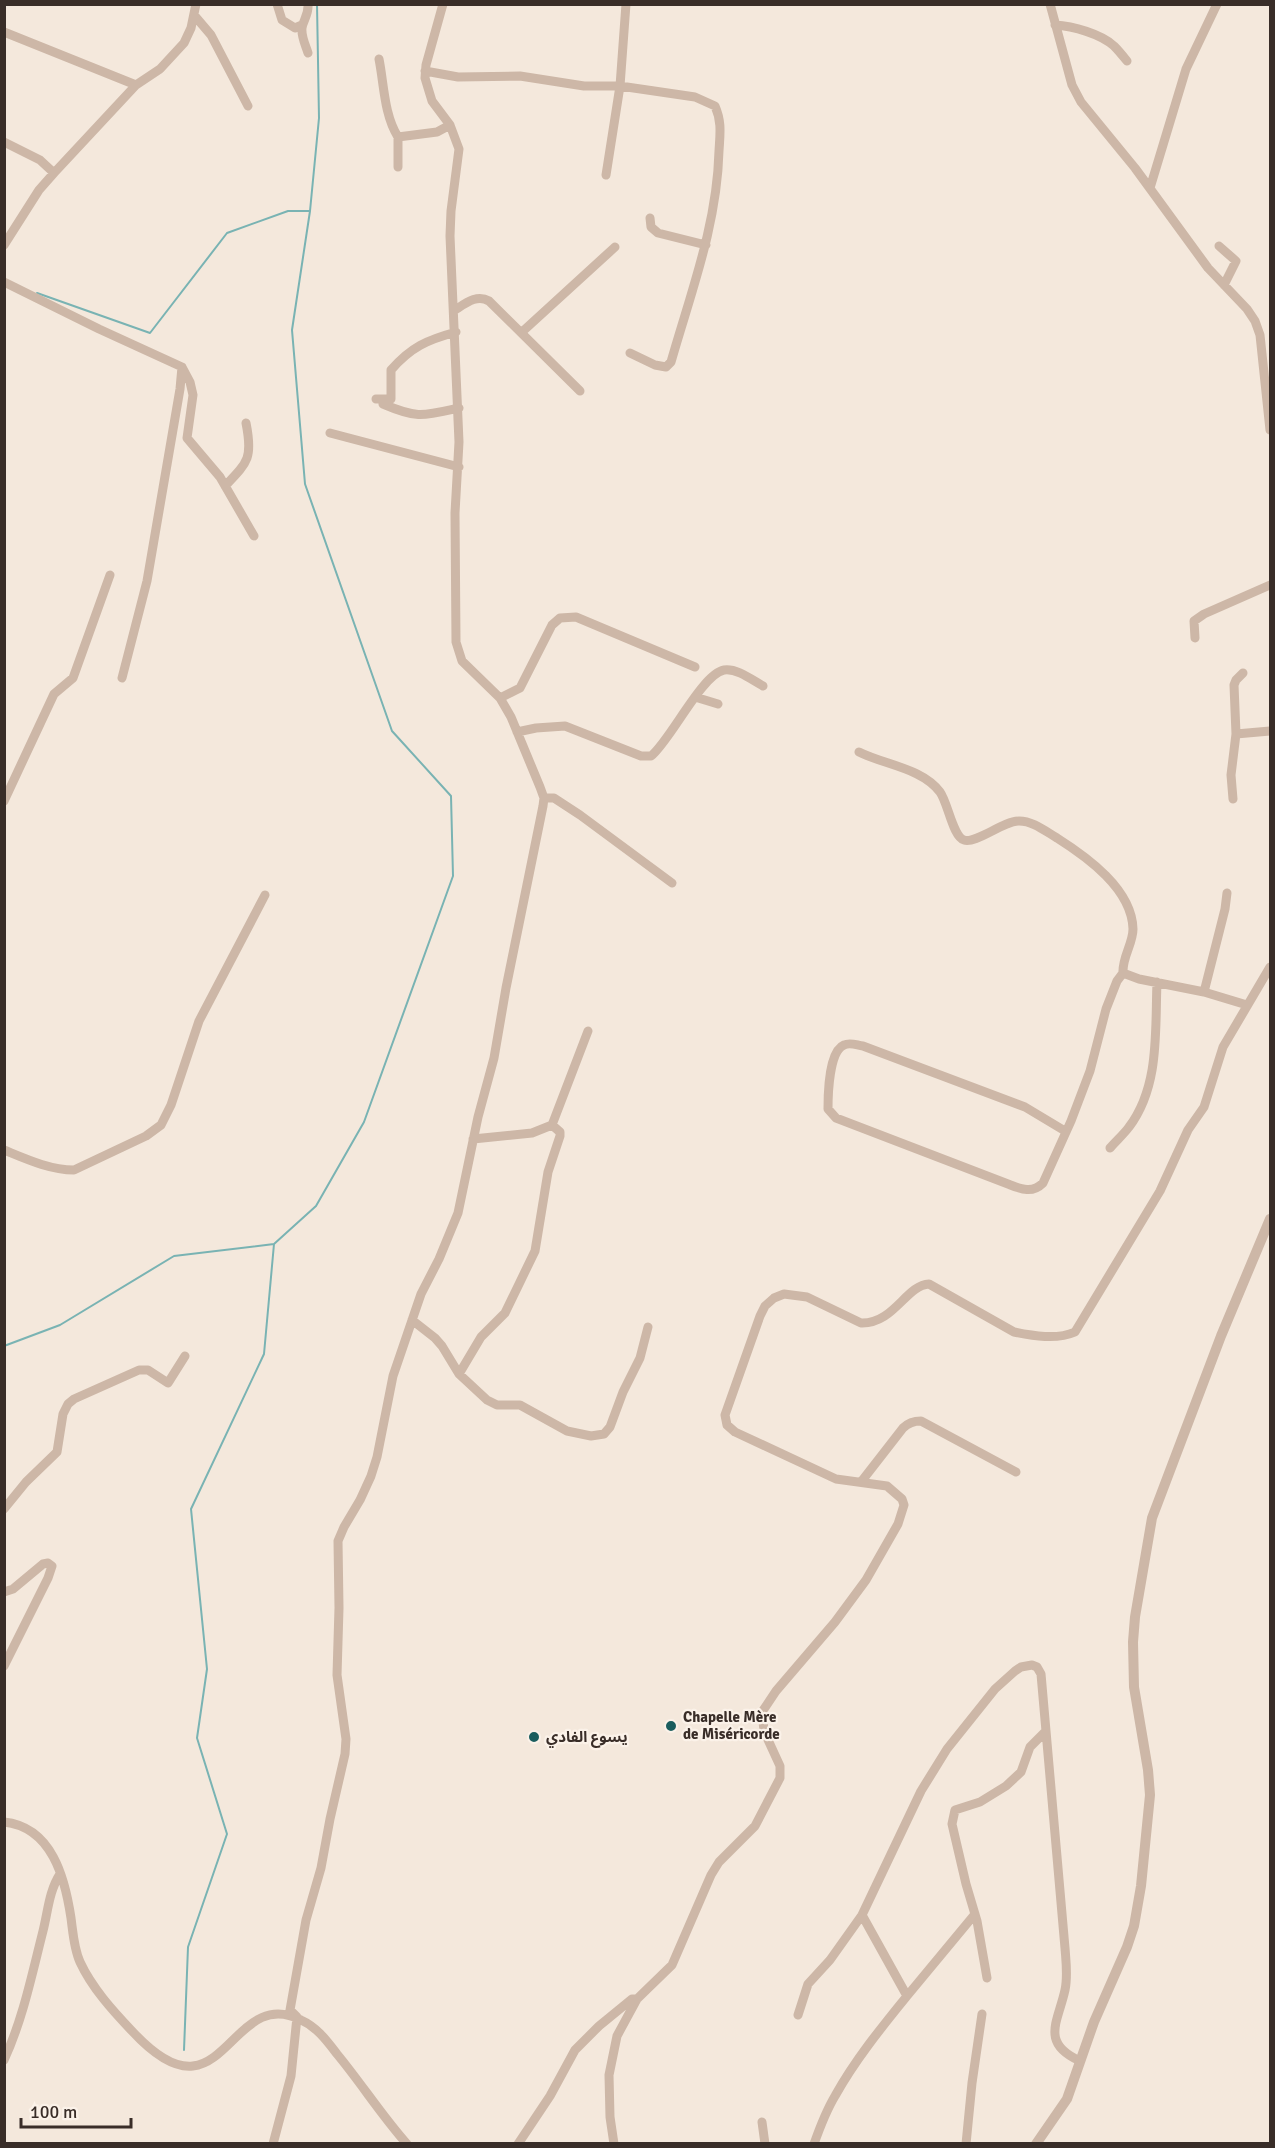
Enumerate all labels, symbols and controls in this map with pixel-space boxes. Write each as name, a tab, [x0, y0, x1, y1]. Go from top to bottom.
place label: Chapelle Mère de Miséricorde	[683, 1708, 780, 1743]
marker: Chapelle Mère de Miséricorde	[664, 1719, 678, 1733]
place label: يسوع الفادي	[546, 1728, 628, 1748]
marker: يسوع الفادي	[527, 1730, 541, 1744]
scale bar	[21, 2091, 130, 2129]
text: 100 m	[30, 2101, 77, 2123]

